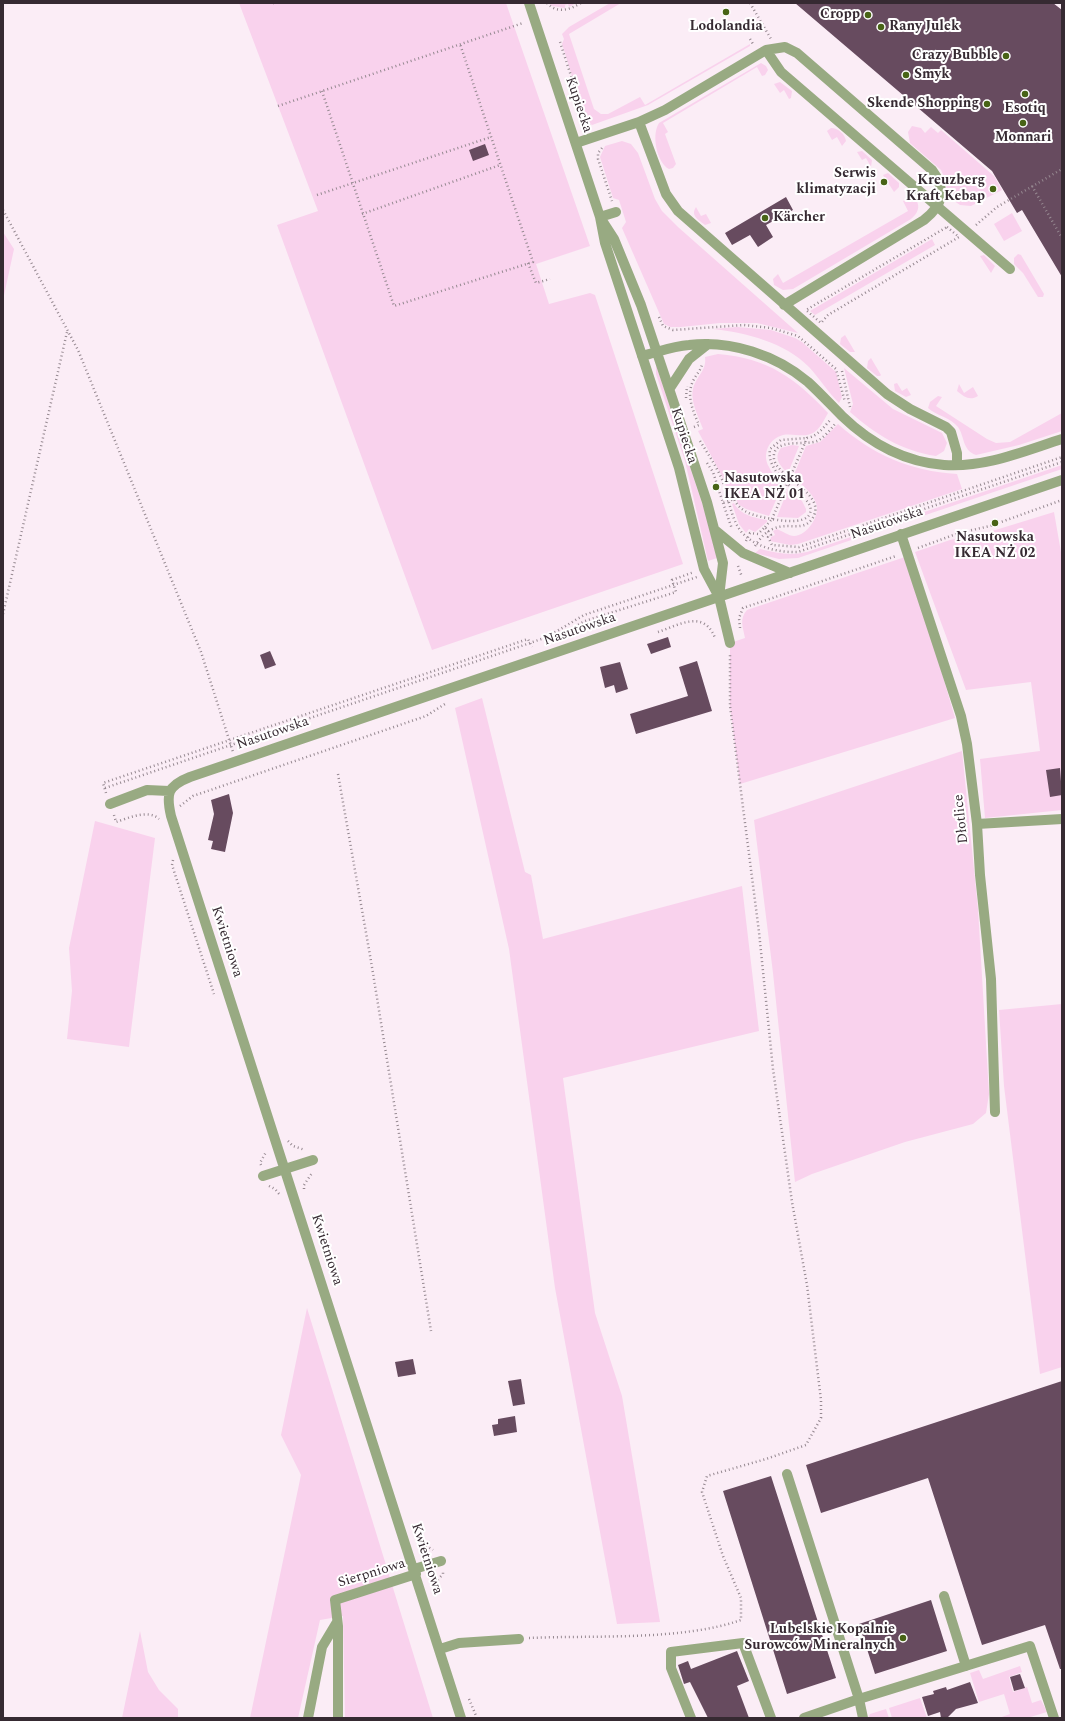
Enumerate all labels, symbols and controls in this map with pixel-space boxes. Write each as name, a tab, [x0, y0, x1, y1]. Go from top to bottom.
marker: Lodolandia	[721, 7, 731, 17]
place label: Cropp	[820, 7, 860, 23]
marker: Cropp	[863, 10, 873, 20]
place label: Lodolandia	[689, 19, 763, 35]
place label: Rany Julek	[889, 19, 959, 35]
marker: Rany Julek	[876, 22, 886, 32]
place label: Crazy Bubble	[912, 48, 998, 64]
marker: Crazy Bubble	[1001, 51, 1011, 61]
place label: Smyk	[914, 67, 950, 83]
marker: Smyk	[901, 70, 911, 80]
street label: Kupiecka	[561, 75, 595, 135]
marker: Esotiq	[1020, 89, 1030, 99]
place label: Skende Shopping	[867, 96, 979, 112]
marker: Skende Shopping	[982, 99, 992, 109]
place label: Esotiq	[1004, 101, 1046, 117]
marker: Monnari	[1018, 118, 1028, 128]
place label: Monnari	[995, 130, 1051, 146]
place label: Serwis klimatyzacji	[796, 166, 876, 198]
place label: Kreuzberg Kraft Kebap	[906, 173, 985, 206]
marker: Serwis klimatyzacji	[879, 177, 889, 187]
marker: Kreuzberg Kraft Kebap	[988, 184, 998, 194]
place label: Kärcher	[773, 210, 825, 226]
marker: Kärcher	[760, 213, 770, 223]
street label: Kupiecka	[666, 406, 700, 466]
place label: Nasutowska IKEA NŻ 01	[724, 471, 805, 504]
marker: Nasutowska IKEA NŻ 01	[711, 482, 721, 492]
street label: Nasutowska	[849, 504, 925, 544]
marker: Nasutowska IKEA NŻ 02	[990, 518, 1000, 528]
place label: Nasutowska IKEA NŻ 02	[955, 530, 1035, 562]
street label: Nasutowska	[542, 610, 618, 650]
street label: Nasutowska	[235, 714, 311, 754]
street label: Dłotlice	[951, 794, 973, 844]
street label: Kwietniowa	[207, 904, 245, 980]
street label: Kwietniowa	[307, 1212, 345, 1288]
street label: Kwietniowa	[407, 1521, 445, 1597]
street label: Sierpniowa	[336, 1556, 408, 1592]
place label: Lubelskie Kopalnie Surowców Mineralnych	[744, 1622, 895, 1654]
marker: Lubelskie Kopalnie Surowców Mineralnych	[898, 1633, 908, 1643]

